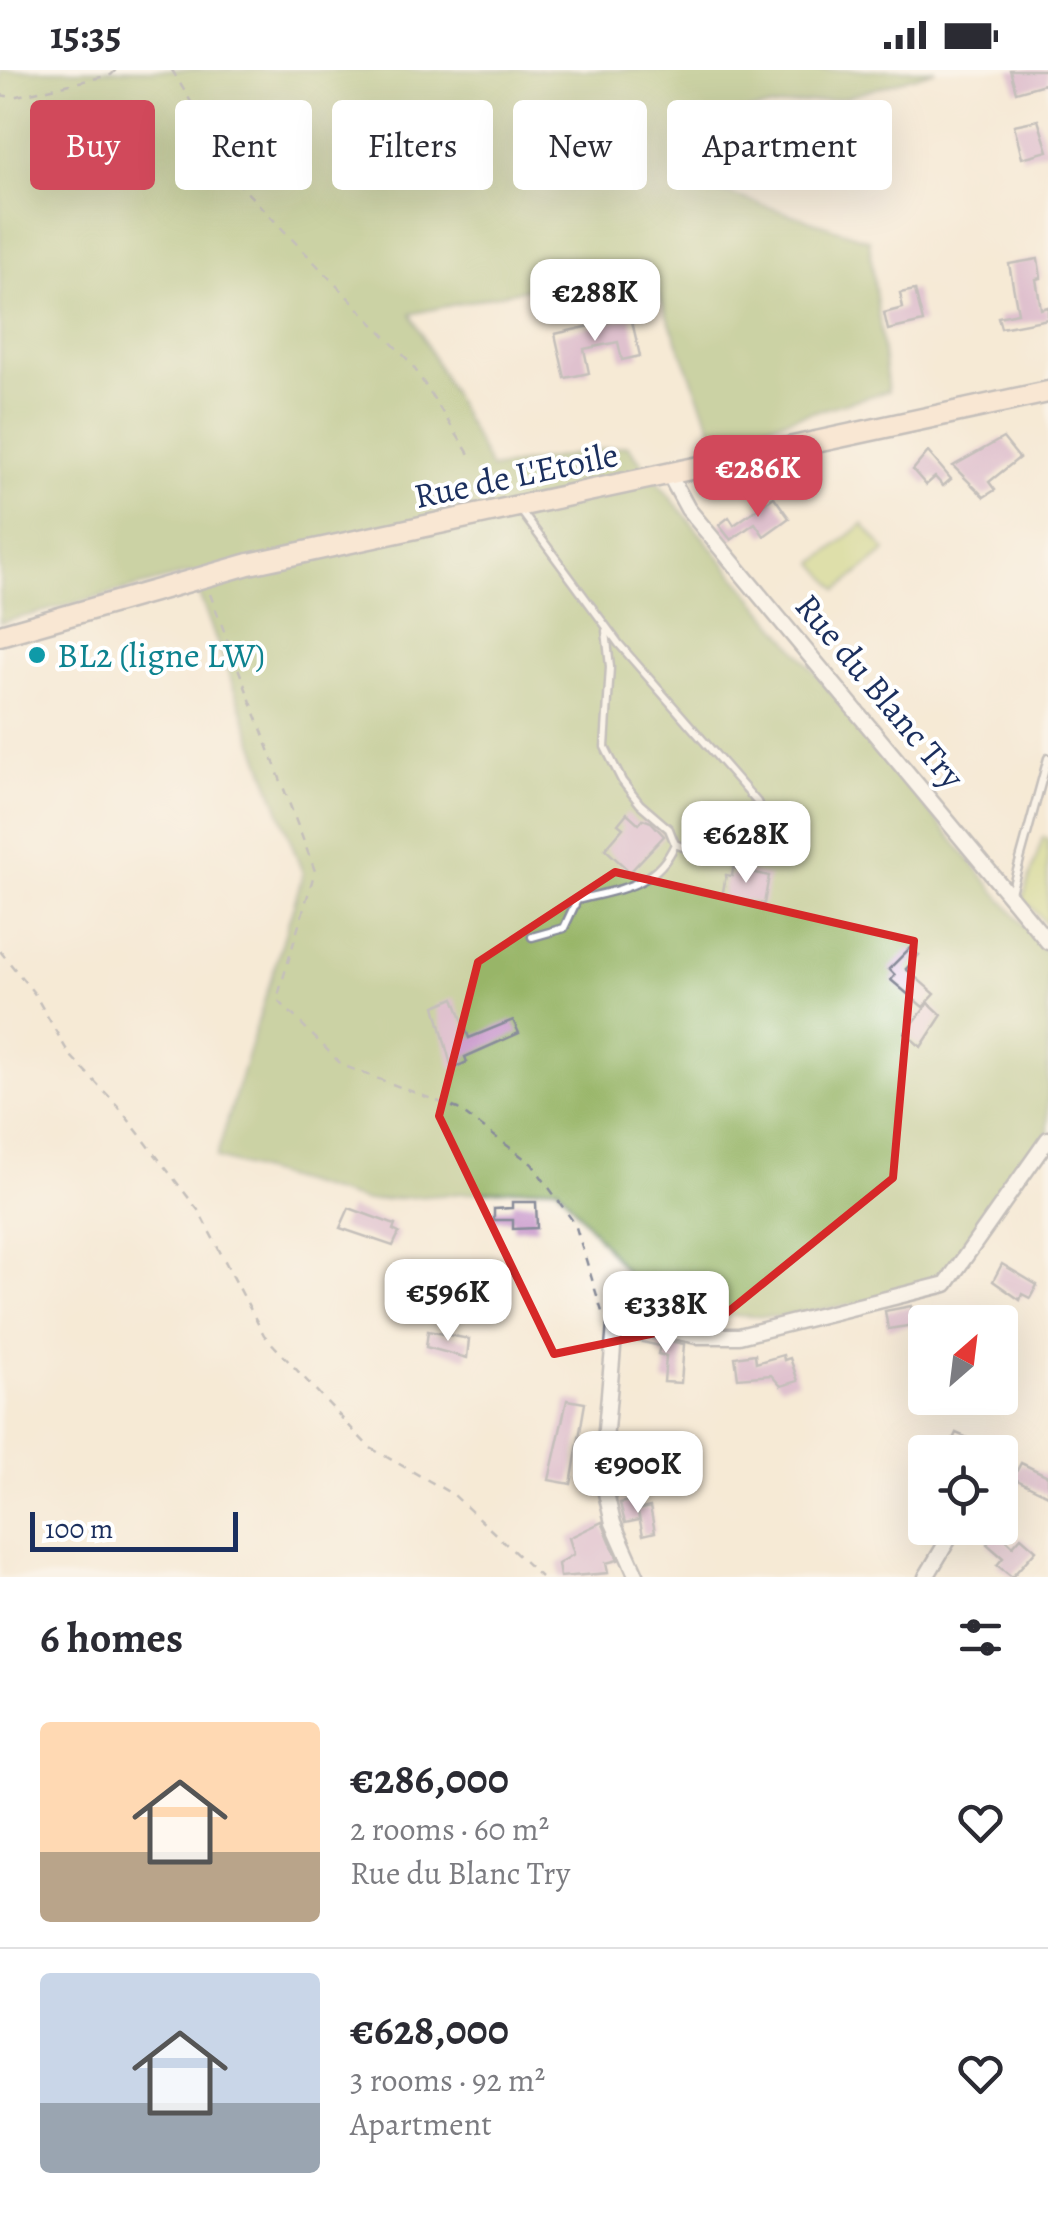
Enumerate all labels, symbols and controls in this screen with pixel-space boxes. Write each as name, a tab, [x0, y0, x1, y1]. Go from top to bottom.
text: 15:35	[50, 9, 121, 61]
chip: Buy	[30, 100, 155, 190]
chip: Rent	[175, 100, 312, 190]
chip: Filters	[332, 100, 493, 190]
chip: New	[513, 100, 647, 190]
chip: Apartment	[667, 100, 892, 190]
pin: €288K	[525, 259, 665, 344]
text: €288K	[552, 269, 638, 313]
street label: Rue de L'Etoile	[410, 430, 622, 520]
pin: €286K	[688, 435, 828, 520]
text: €286K	[715, 445, 801, 489]
street label: Rue du Blanc Try	[784, 583, 976, 799]
place label: BL2 (ligne LW)	[57, 631, 265, 679]
marker: BL2 (ligne LW)	[26, 644, 48, 666]
pin: €628K	[676, 801, 816, 886]
text: €628K	[703, 811, 789, 855]
pin: €596K	[378, 1259, 518, 1344]
text: €596K	[407, 1269, 489, 1313]
pin: €338K	[596, 1271, 736, 1356]
text: €338K	[625, 1281, 707, 1325]
north arrow	[908, 1305, 1018, 1415]
map controls	[908, 1305, 1018, 1545]
pin: €900K	[568, 1431, 708, 1516]
button: locate	[908, 1435, 1018, 1545]
text: €900K	[595, 1441, 681, 1485]
scale bar	[30, 1507, 238, 1552]
text: 100 m	[45, 1510, 113, 1548]
text: 6 homes	[40, 1609, 183, 1666]
icon: filters	[953, 1610, 1008, 1665]
text: €286,000	[350, 1750, 509, 1807]
icon: home	[120, 1762, 240, 1882]
icon: heart	[953, 1795, 1008, 1850]
text: 2 rooms · 60 m²	[350, 1807, 549, 1851]
text: Rue du Blanc Try	[350, 1851, 570, 1895]
text: €628,000	[350, 2001, 509, 2058]
icon: home	[120, 2013, 240, 2133]
icon: heart	[953, 2046, 1008, 2101]
text: 3 rooms · 92 m²	[350, 2058, 545, 2102]
text: Apartment	[350, 2102, 492, 2146]

